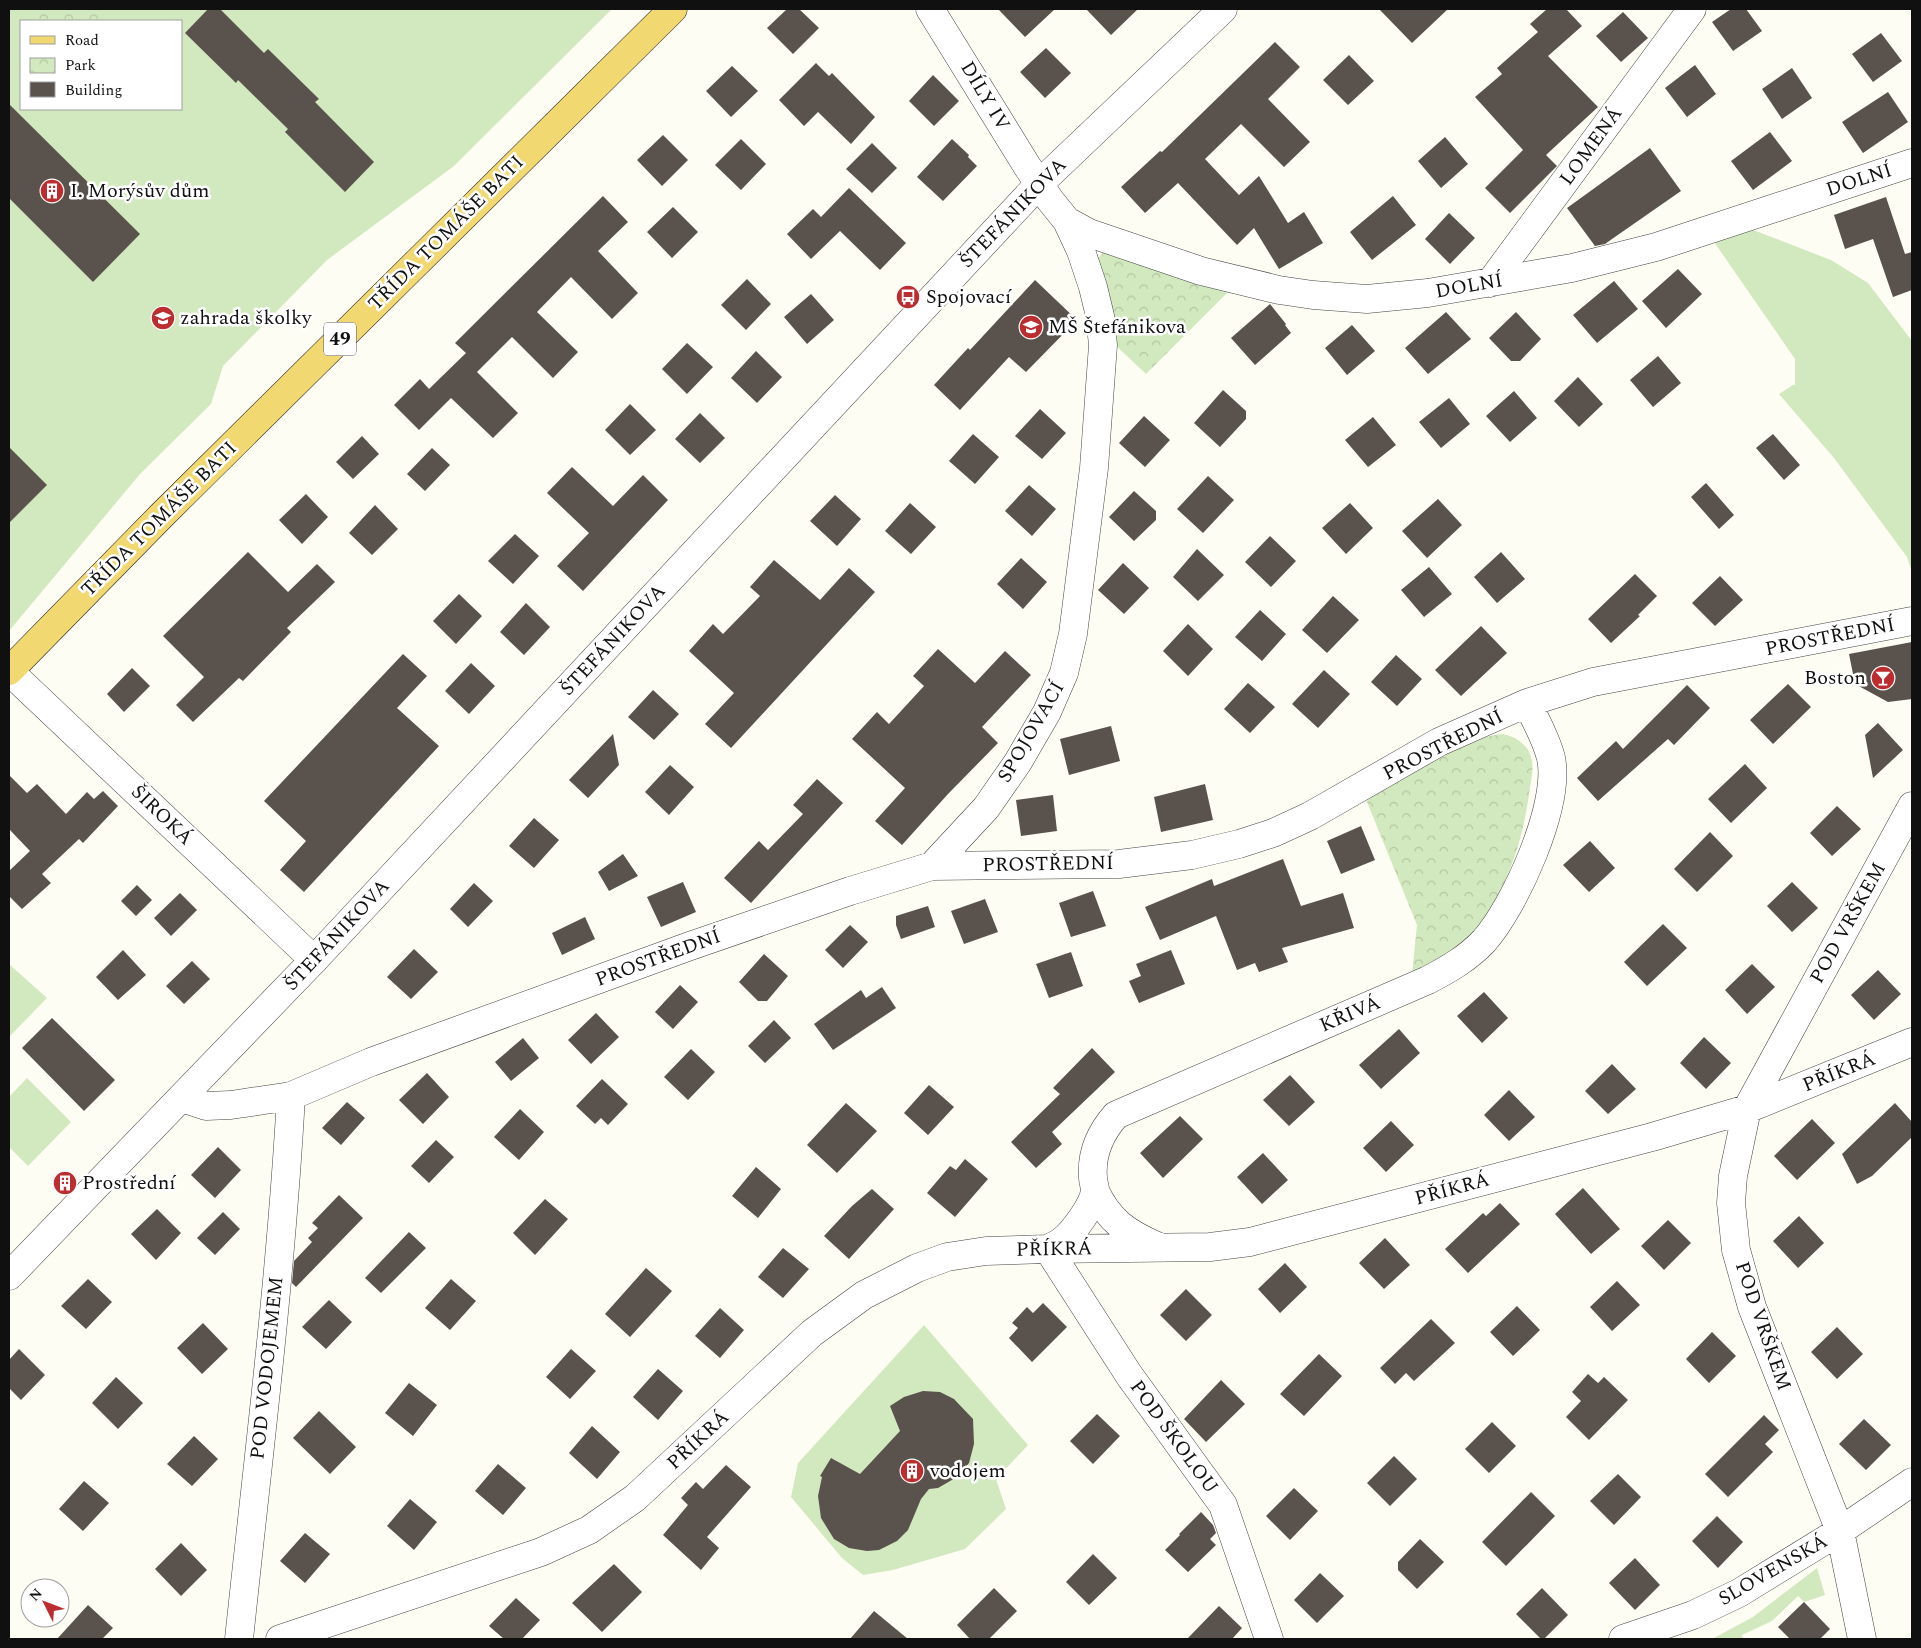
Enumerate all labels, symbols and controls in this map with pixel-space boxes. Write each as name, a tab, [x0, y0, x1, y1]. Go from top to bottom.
legend	[20, 20, 182, 110]
text: Road	[65, 29, 99, 52]
text: Park	[65, 54, 96, 77]
street label: DÍLY IV	[952, 55, 1018, 137]
text: Building	[65, 79, 122, 102]
street label: LOMENÁ	[1552, 100, 1630, 192]
street label: TŘÍDA TOMÁŠE BATI	[361, 148, 531, 318]
street label: ŠTEFÁNIKOVA	[952, 151, 1074, 275]
street label: DOLNÍ	[1822, 155, 1896, 205]
place label: I. Morýsův dům	[70, 176, 209, 206]
building icon: I. Morýsův dům	[39, 178, 65, 204]
street label: DOLNÍ	[1433, 265, 1505, 307]
place label: Spojovací	[926, 282, 1012, 312]
bus stop icon: Spojovací	[895, 284, 921, 310]
place label: zahrada školky	[180, 303, 313, 333]
school or university icon: zahrada školky	[150, 305, 176, 331]
place label: MŠ Štefánikova	[1048, 312, 1186, 342]
school or university icon: MŠ Štefánikova	[1018, 314, 1044, 340]
road number: 49	[324, 322, 356, 356]
street label: TŘÍDA TOMÁŠE BATI	[74, 434, 244, 604]
street label: ŠTEFÁNIKOVA	[553, 577, 673, 703]
street label: PROSTŘEDNÍ	[1763, 610, 1898, 664]
place label: Boston	[1804, 663, 1866, 693]
bar icon: Boston	[1870, 665, 1896, 691]
street label: SPOJOVACÍ	[990, 675, 1072, 788]
street label: PROSTŘEDNÍ	[1378, 702, 1509, 788]
street label: ŠIROKÁ	[124, 778, 200, 852]
street label: PROSTŘEDNÍ	[982, 848, 1114, 880]
street label: POD VRŠKEM	[1802, 857, 1894, 989]
street label: ŠTEFÁNIKOVA	[277, 872, 397, 998]
street label: PROSTŘEDNÍ	[591, 921, 725, 995]
street label: KŘIVÁ	[1315, 988, 1385, 1040]
street label: PŘÍKRÁ	[1798, 1044, 1880, 1100]
street label: PŘÍKRÁ	[1411, 1165, 1493, 1213]
place label: Prostřední	[82, 1168, 176, 1198]
building icon: Prostřední	[52, 1170, 78, 1196]
street label: PŘÍKRÁ	[1016, 1233, 1092, 1265]
street label: POD VRŠKEM	[1727, 1257, 1799, 1395]
street label: POD VODOJEMEM	[242, 1275, 292, 1461]
street label: POD ŠKOLOU	[1122, 1374, 1226, 1500]
street label: PŘÍKRÁ	[660, 1403, 736, 1477]
place label: vodojem	[929, 1456, 1006, 1486]
building icon: vodojem	[899, 1458, 925, 1484]
street label: SLOVENSKÁ	[1713, 1527, 1833, 1613]
north arrow	[20, 1578, 70, 1628]
text: N	[24, 1583, 47, 1606]

